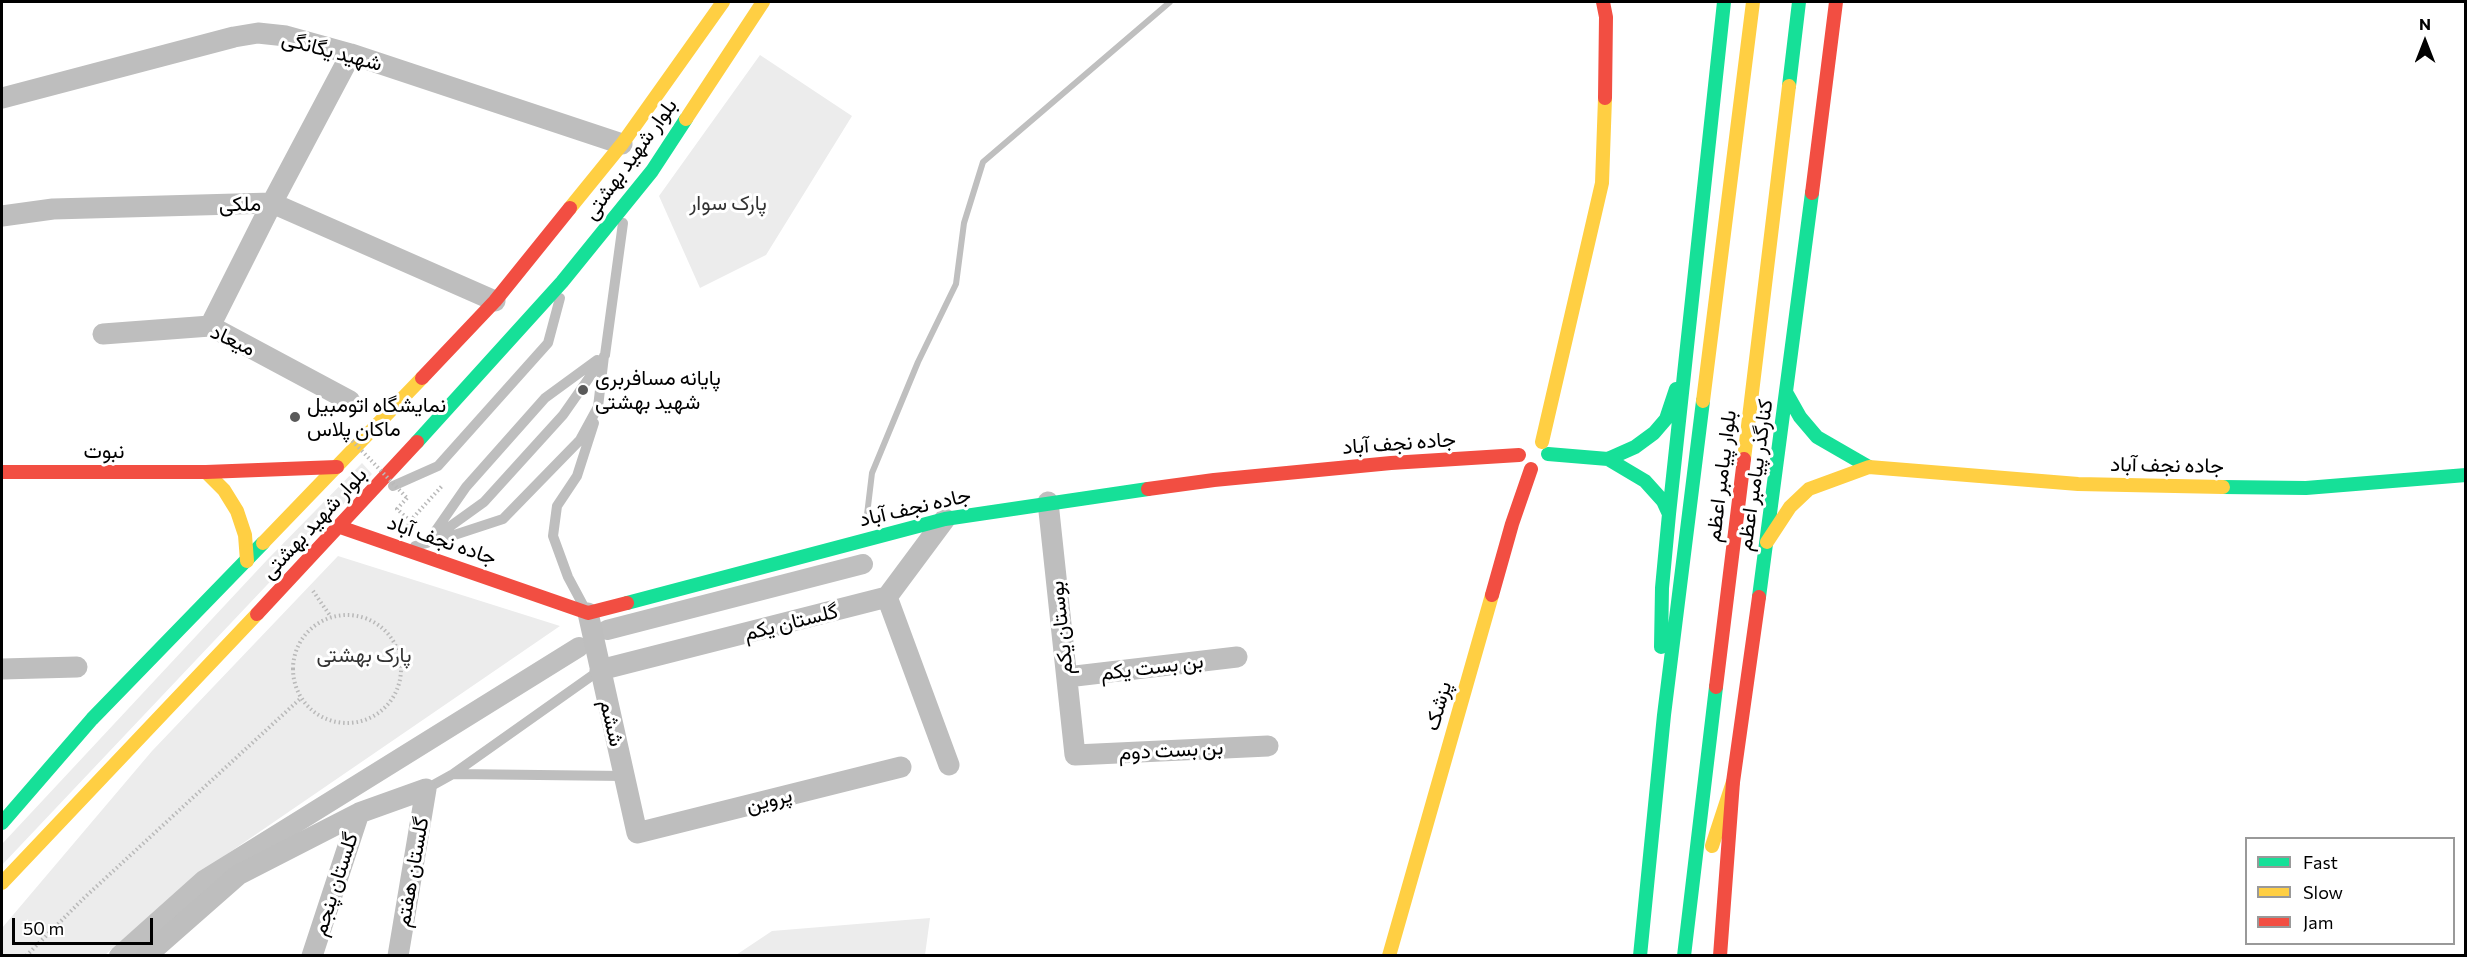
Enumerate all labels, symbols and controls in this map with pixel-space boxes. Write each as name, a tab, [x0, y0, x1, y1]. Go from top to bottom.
north arrow	[2395, 12, 2455, 72]
text: N	[2419, 14, 2431, 33]
street label: شهید یگانگی	[279, 26, 385, 76]
street label: بلوار شهید بهشتی	[578, 93, 682, 225]
park label: پارک سوار	[689, 190, 767, 216]
street label: ملکی	[219, 191, 261, 217]
street label: میعاد	[207, 319, 259, 361]
place label: پایانه مسافربری شهید بهشتی	[595, 365, 721, 415]
marker: پایانه مسافربری شهید بهشتی	[576, 383, 590, 397]
place label: نمایشگاه اتومبیل ماکان پلاس	[307, 392, 446, 442]
street label: کنارگذر پیامبر اعظم	[1732, 397, 1778, 553]
street label: بلوار پیامبر اعظم	[1700, 409, 1742, 543]
marker: نمایشگاه اتومبیل ماکان پلاس	[288, 410, 302, 424]
street label: جاده نجف آباد	[1341, 426, 1457, 460]
street label: نبوت	[84, 438, 124, 464]
street label: جاده نجف آباد	[2110, 451, 2224, 479]
street label: بلوار شهید بهشتی	[256, 462, 372, 584]
street label: جاده نجف آباد	[857, 482, 973, 532]
street label: جاده نجف آباد	[384, 510, 500, 570]
street label: بوستان یکم	[1044, 580, 1078, 676]
street label: گلستان یکم	[741, 598, 841, 646]
park label: پارک بهشتی	[316, 642, 412, 668]
street label: بن بست یکم	[1099, 648, 1205, 686]
street label: پزشک	[1419, 678, 1457, 734]
street label: ششم	[594, 697, 630, 749]
street label: بن بست دوم	[1118, 735, 1224, 765]
street label: پروین	[743, 782, 795, 818]
street label: گلستان هفتم	[390, 815, 434, 929]
street label: گلستان پنجم	[307, 829, 363, 939]
legend	[2245, 837, 2455, 945]
text: Fast	[2303, 851, 2338, 873]
text: Slow	[2303, 881, 2343, 903]
scale bar	[15, 906, 156, 944]
text: Jam	[2303, 911, 2333, 933]
text: 50 m	[23, 917, 64, 939]

